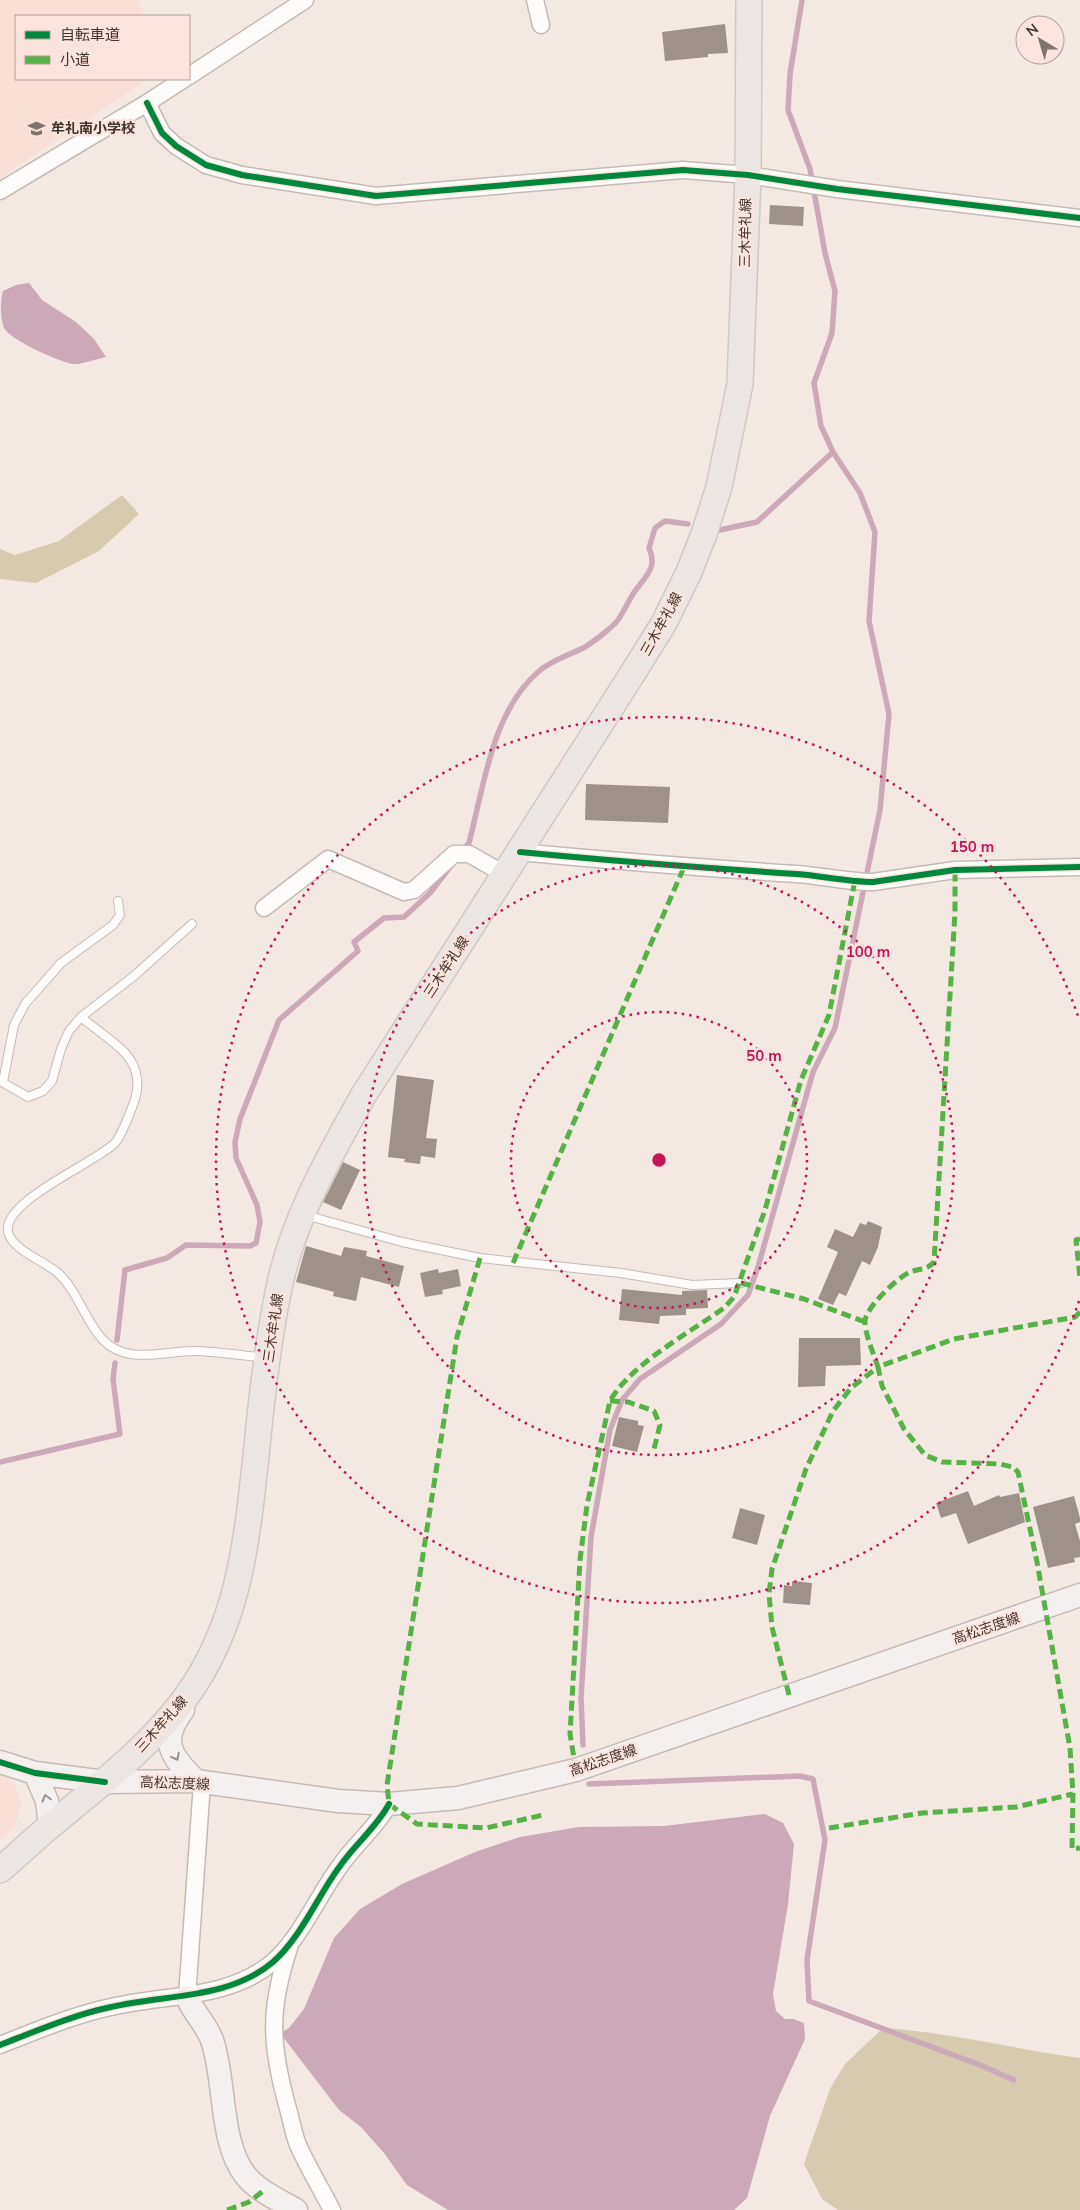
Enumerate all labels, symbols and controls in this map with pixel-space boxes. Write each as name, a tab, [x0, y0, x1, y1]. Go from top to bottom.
legend	[15, 15, 190, 80]
north arrow	[1015, 15, 1065, 65]
text: N	[1022, 19, 1042, 40]
text: 自転車道	[60, 25, 120, 44]
text: 小道	[60, 50, 90, 69]
school or university icon: 牟礼南小学校	[27, 118, 47, 138]
place label: 牟礼南小学校	[51, 119, 135, 137]
street label: 三木牟礼線	[735, 198, 755, 268]
street label: 三木牟礼線	[636, 589, 686, 659]
text: 150 m	[950, 837, 994, 856]
street label: 三木牟礼線	[419, 933, 473, 1001]
text: 100 m	[846, 942, 890, 961]
text: 50 m	[746, 1046, 782, 1065]
centre of rings	[650, 1151, 668, 1169]
street label: 三木牟礼線	[259, 1292, 287, 1364]
street label: 高松志度線	[950, 1608, 1022, 1648]
street label: 三木牟礼線	[131, 1692, 191, 1756]
street label: 高松志度線	[567, 1740, 639, 1780]
one-way arrow	[170, 1752, 180, 1761]
street label: 高松志度線	[140, 1773, 210, 1793]
one-way arrow	[41, 1795, 51, 1803]

